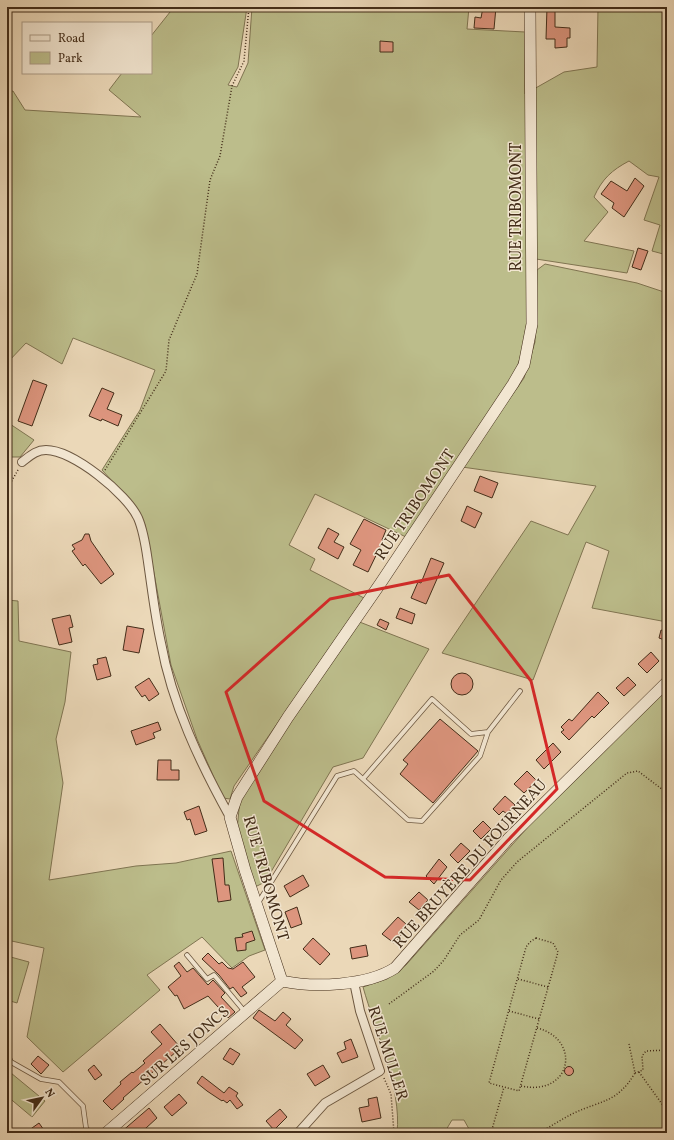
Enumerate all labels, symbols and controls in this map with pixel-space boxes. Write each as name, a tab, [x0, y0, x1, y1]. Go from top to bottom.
legend	[22, 22, 152, 74]
text: Road	[58, 31, 85, 47]
text: Park	[58, 51, 83, 67]
street label: RUE TRIBOMONT	[506, 142, 528, 272]
street label: RUE TRIBOMONT	[370, 445, 461, 565]
street label: RUE BRUYÈRE DU FOURNEAU	[389, 775, 553, 954]
street label: RUE TRIBOMONT	[237, 813, 293, 944]
street label: SUR LES JONCS	[136, 1001, 235, 1092]
street label: RUE MULLER	[361, 1003, 413, 1104]
north arrow	[22, 1078, 62, 1118]
text: N	[41, 1086, 58, 1101]

